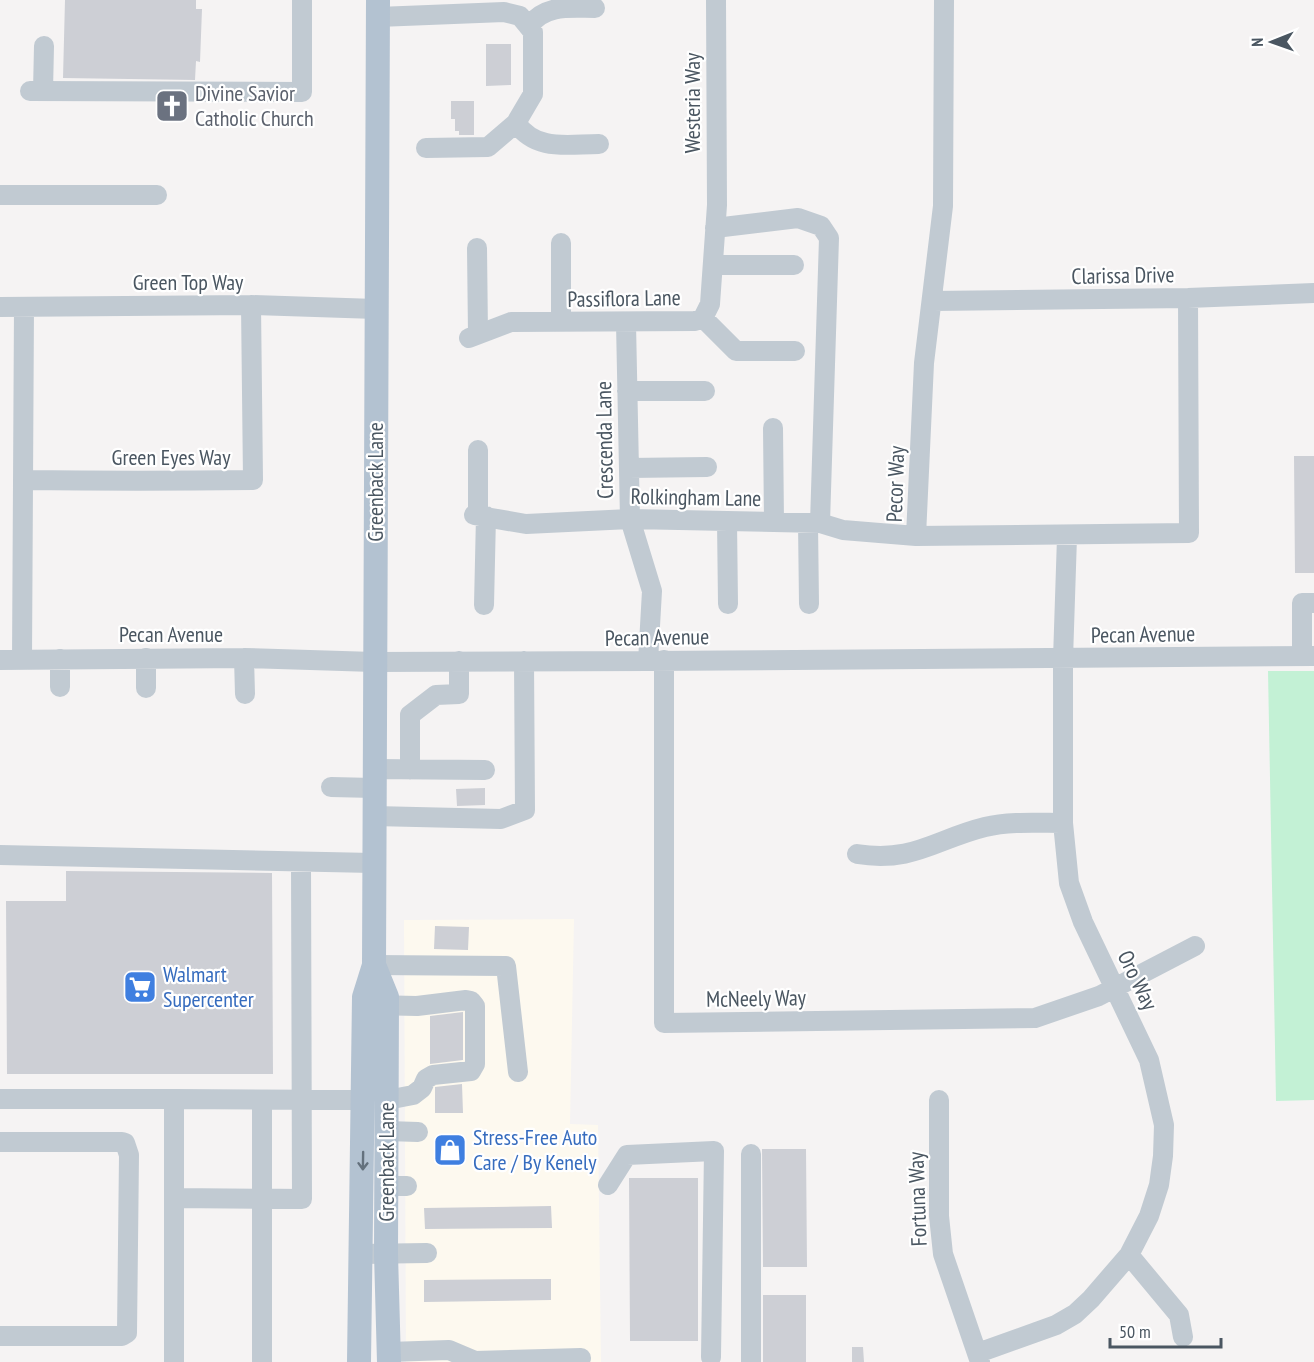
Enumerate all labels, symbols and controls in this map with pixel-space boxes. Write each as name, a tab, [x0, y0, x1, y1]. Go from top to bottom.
north arrow	[1242, 12, 1302, 72]
text: N	[1247, 38, 1267, 47]
street label: Westeria Way	[678, 52, 706, 153]
place label: Divine Savior Catholic Church	[195, 79, 314, 132]
church icon: Divine Savior Catholic Church	[154, 88, 190, 124]
street label: Clarissa Drive	[1071, 260, 1175, 290]
street label: Green Top Way	[133, 268, 244, 296]
street label: Passiflora Lane	[567, 283, 681, 313]
street label: Crescenda Lane	[589, 381, 619, 499]
street label: Greenback Lane	[361, 422, 389, 542]
street label: Green Eyes Way	[112, 443, 231, 471]
street label: Pecor Way	[880, 445, 910, 523]
street label: Rolkingham Lane	[630, 482, 762, 512]
street label: Pecan Avenue	[1091, 619, 1195, 649]
street label: Pecan Avenue	[119, 620, 223, 648]
street label: Pecan Avenue	[605, 622, 709, 652]
street label: Oro Way	[1112, 946, 1165, 1015]
place label: Walmart Supercenter	[163, 960, 254, 1013]
supermarket icon: Walmart Supercenter	[122, 969, 158, 1005]
street label: McNeely Way	[706, 983, 807, 1013]
street label: Greenback Lane	[372, 1102, 400, 1222]
place label: Stress-Free Auto Care / By Kenely	[473, 1123, 597, 1176]
shop icon: Stress-Free Auto Care / By Kenely	[432, 1132, 468, 1168]
one-way arrow	[357, 1151, 369, 1171]
street label: Fortuna Way	[901, 1151, 933, 1247]
scale bar	[1110, 1311, 1221, 1349]
text: 50 m	[1119, 1320, 1151, 1343]

